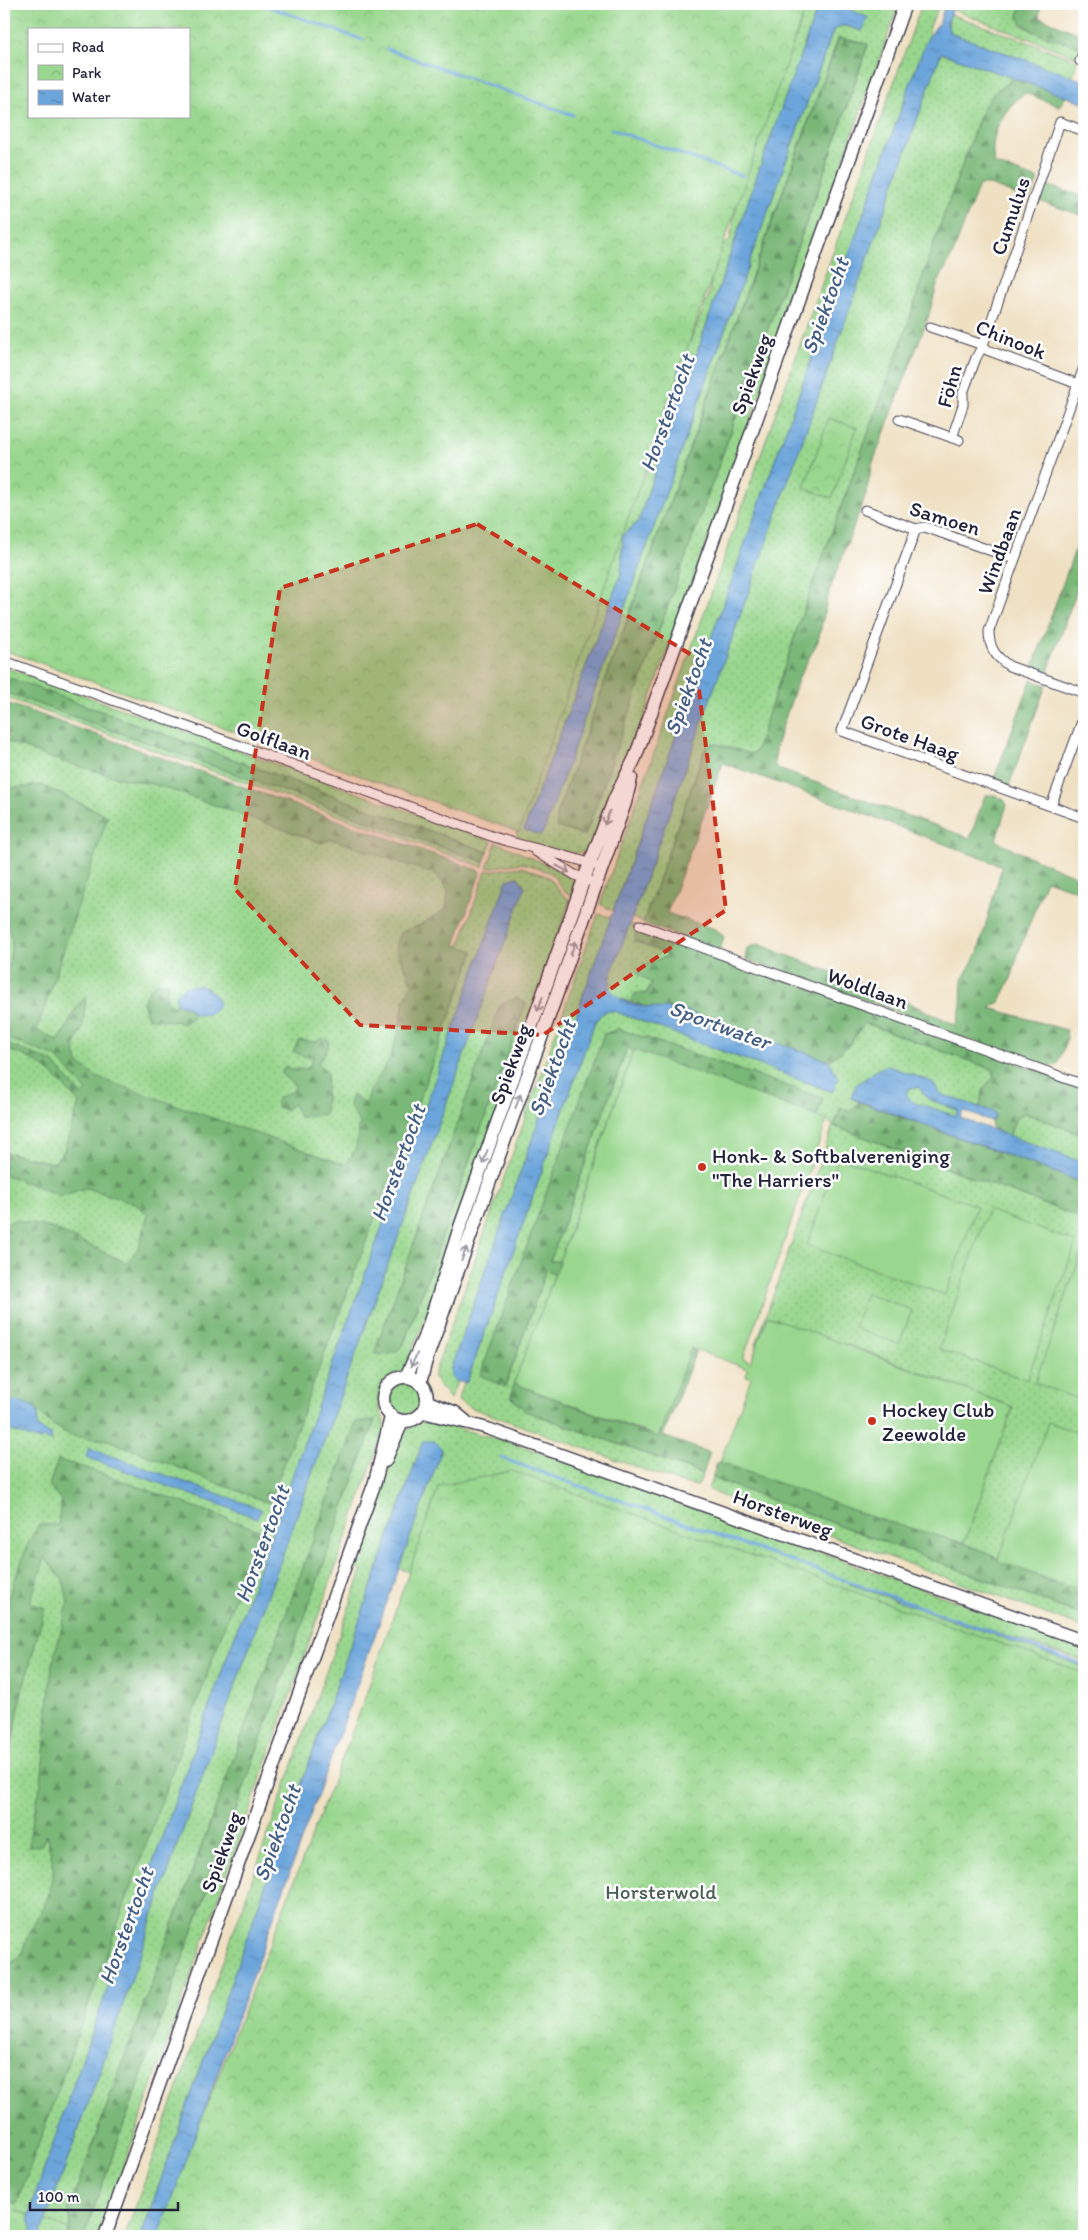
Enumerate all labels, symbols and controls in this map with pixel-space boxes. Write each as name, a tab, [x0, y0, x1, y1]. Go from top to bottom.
legend	[28, 28, 190, 118]
text: Road	[72, 38, 105, 56]
text: Park	[72, 64, 102, 82]
text: Water	[72, 88, 111, 106]
street label: Cumulus	[985, 174, 1035, 258]
water label: Spiektocht	[795, 253, 855, 358]
street label: Chinook	[972, 314, 1050, 364]
street label: Spiekweg	[725, 330, 777, 418]
water label: Horstertocht	[633, 349, 701, 475]
street label: Föhn	[931, 362, 967, 410]
street label: Samoen	[907, 495, 983, 541]
street label: Windbaan	[972, 504, 1026, 598]
water label: Spiektocht	[658, 634, 718, 739]
street label: Grote Haag	[857, 708, 963, 766]
street label: Golflaan	[233, 715, 315, 765]
one-way arrow	[602, 810, 611, 825]
one-way arrow	[556, 864, 571, 874]
one-way arrow	[569, 941, 578, 956]
street label: Woldlaan	[824, 962, 912, 1014]
water label: Sportwater	[666, 994, 776, 1056]
one-way arrow	[535, 996, 544, 1011]
water label: Spiektocht	[522, 1015, 582, 1120]
street label: Spiekweg	[484, 1020, 536, 1108]
one-way arrow	[514, 1093, 524, 1109]
water label: Horstertocht	[364, 1099, 432, 1225]
place label: Honk- & Softbalvereniging "The Harriers"	[712, 1143, 950, 1192]
one-way arrow	[480, 1149, 489, 1164]
marker: Honk- & Softbalvereniging "The Harriers"	[696, 1161, 708, 1173]
one-way arrow	[460, 1247, 469, 1262]
one-way arrow	[409, 1352, 418, 1367]
place label: Hockey Club Zeewolde	[882, 1397, 995, 1446]
marker: Hockey Club Zeewolde	[866, 1415, 878, 1427]
water label: Horstertocht	[228, 1480, 296, 1606]
street label: Horsterweg	[730, 1483, 837, 1543]
water label: Spiektocht	[247, 1780, 307, 1885]
street label: Spiekweg	[195, 1808, 247, 1896]
water label: Horstertocht	[92, 1862, 160, 1988]
park label: Horsterwold	[605, 1879, 717, 1904]
scale bar	[30, 2180, 178, 2212]
text: 100 m	[38, 2188, 80, 2206]

